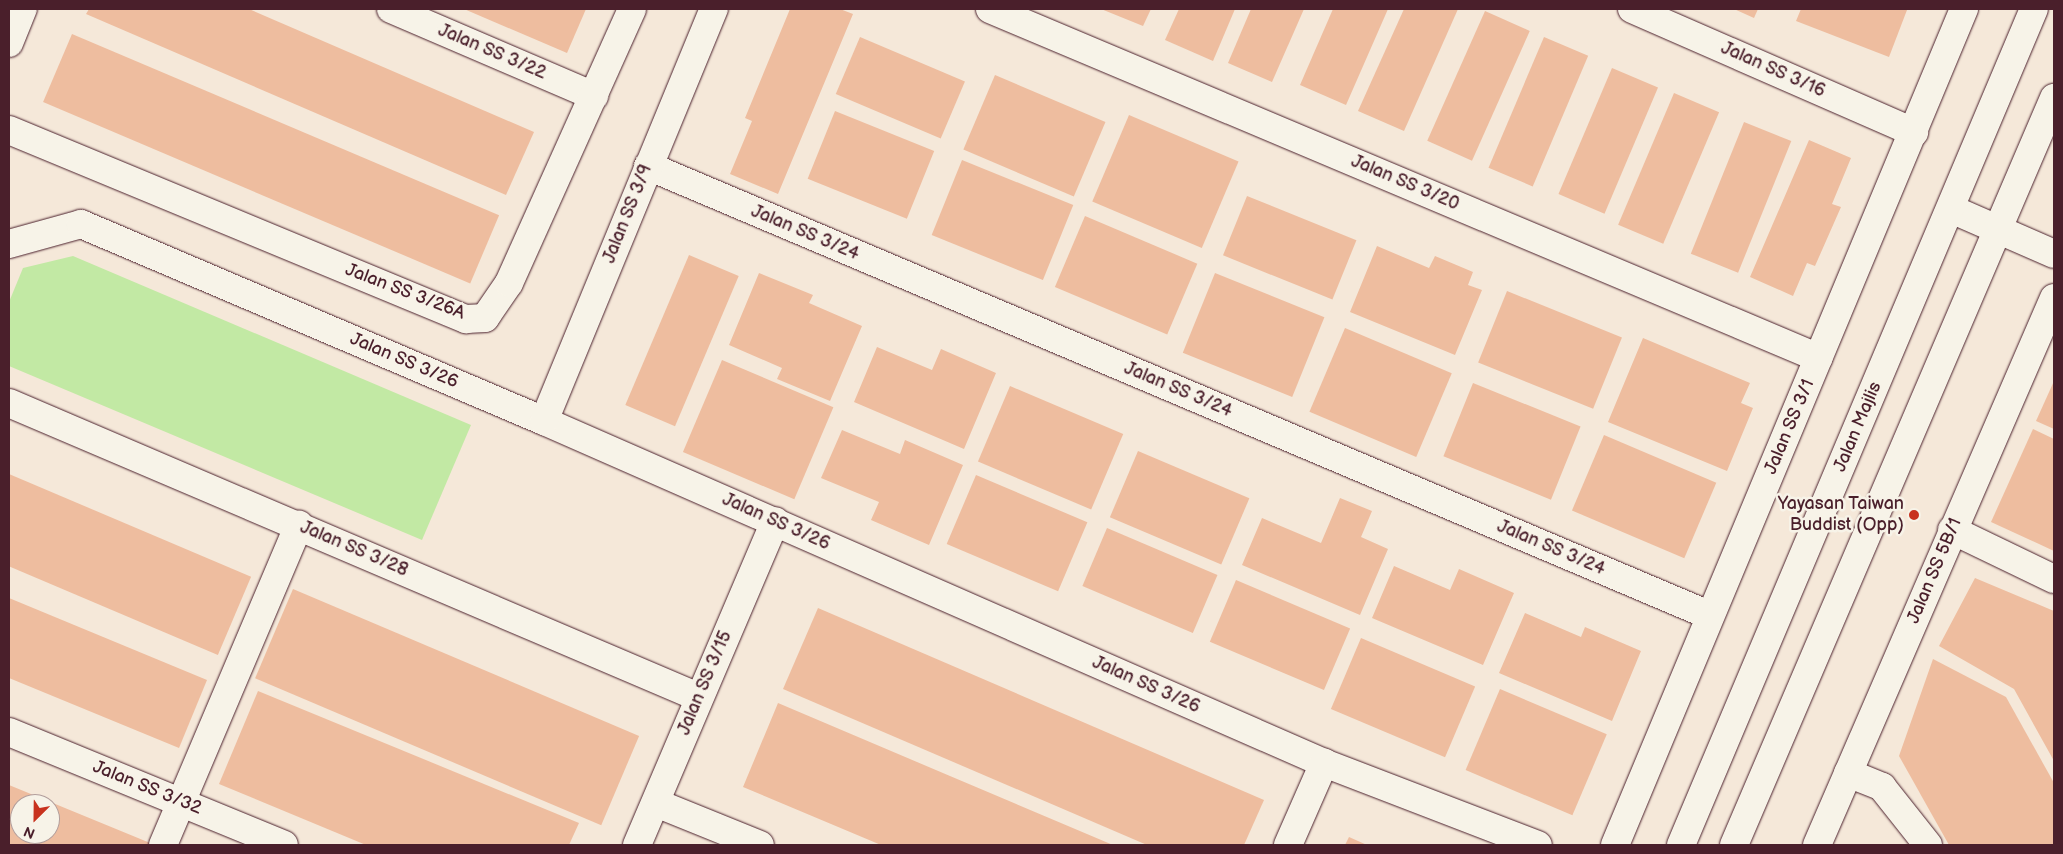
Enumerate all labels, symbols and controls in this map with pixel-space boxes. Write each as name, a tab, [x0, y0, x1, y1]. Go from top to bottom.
street label: Jalan SS 3/22	[435, 20, 549, 84]
street label: Jalan SS 3/16	[1717, 37, 1829, 103]
street label: Jalan SS 3/20	[1348, 151, 1462, 215]
street label: Jalan SS 3/9	[598, 161, 658, 267]
street label: Jalan SS 3/24	[748, 200, 862, 266]
street label: Jalan SS 3/26A	[342, 259, 468, 325]
street label: Jalan SS 3/26	[346, 328, 462, 394]
street label: Jalan SS 3/24	[1121, 357, 1235, 423]
street label: Jalan SS 3/1	[1760, 376, 1820, 478]
street label: Jalan Majlis	[1829, 379, 1887, 475]
street label: Jalan SS 3/26	[719, 489, 833, 555]
place label: Yayasan Taiwan Buddist (Opp)	[1777, 494, 1904, 536]
marker: Yayasan Taiwan Buddist (Opp)	[1908, 509, 1920, 521]
street label: Jalan SS 3/24	[1494, 515, 1608, 581]
street label: Jalan SS 5B/1	[1903, 515, 1967, 627]
street label: Jalan SS 3/28	[297, 517, 411, 581]
street label: Jalan SS 3/15	[673, 627, 737, 739]
street label: Jalan SS 3/26	[1089, 652, 1203, 718]
street label: Jalan SS 3/32	[89, 756, 205, 820]
north arrow	[10, 794, 60, 844]
text: N	[21, 822, 38, 842]

